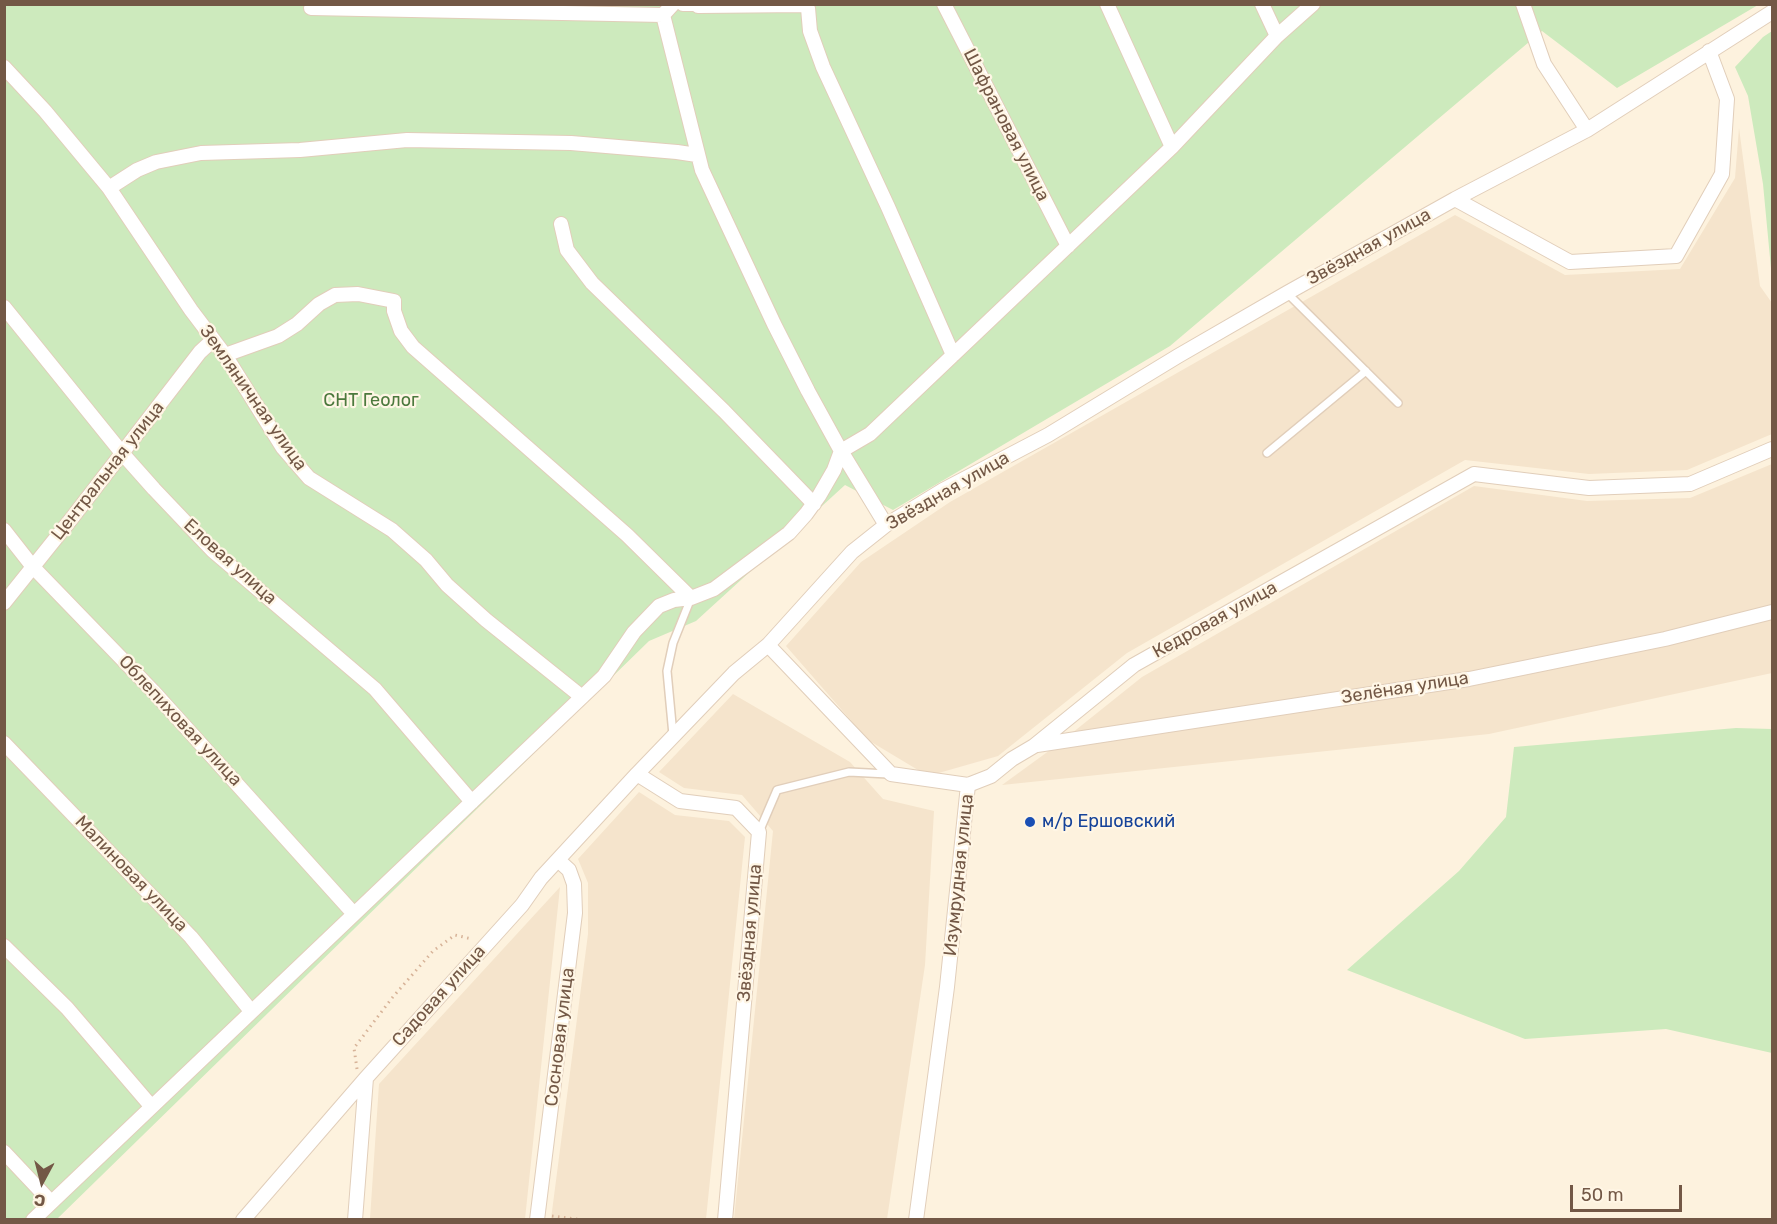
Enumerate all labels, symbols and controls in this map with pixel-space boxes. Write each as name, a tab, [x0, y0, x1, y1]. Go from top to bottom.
street label: Шафрановая улица	[958, 45, 1054, 205]
street label: Звёздная улица	[1303, 204, 1435, 290]
street label: Земляничная улица	[195, 321, 311, 475]
park label: СНТ Геолог	[323, 390, 419, 412]
street label: Центральная улица	[47, 397, 169, 545]
street label: Звёздная улица	[883, 447, 1013, 535]
street label: Еловая улица	[179, 515, 281, 609]
street label: Кедровая улица	[1149, 577, 1281, 663]
street label: Облепиховая улица	[114, 651, 246, 791]
street label: Зелёная улица	[1340, 667, 1470, 709]
street label: Изумрудная улица	[940, 793, 978, 957]
street label: Малиновая улица	[70, 811, 192, 937]
place label: м/р Ершовский	[1042, 811, 1175, 833]
marker: м/р Ершовский	[1023, 815, 1037, 829]
street label: Звёздная улица	[733, 863, 767, 1003]
street label: Садовая улица	[388, 941, 490, 1051]
street label: Сосновая улица	[541, 966, 579, 1108]
north arrow	[12, 1152, 72, 1212]
scale bar	[1573, 1173, 1686, 1211]
text: 50 m	[1581, 1184, 1624, 1206]
text: С	[33, 1190, 46, 1210]

